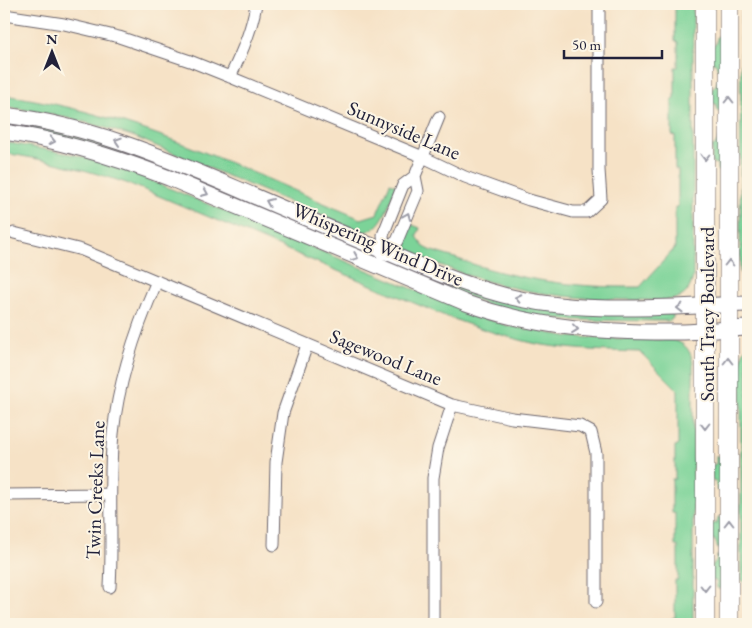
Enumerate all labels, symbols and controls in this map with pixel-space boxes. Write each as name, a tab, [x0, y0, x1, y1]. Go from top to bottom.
north arrow	[28, 28, 78, 78]
scale bar	[564, 28, 662, 60]
text: N	[46, 30, 58, 48]
text: 50 m	[572, 35, 601, 54]
street label: Sunnyside Lane	[344, 95, 465, 166]
one-way arrow	[724, 96, 734, 104]
one-way arrow	[47, 135, 56, 146]
one-way arrow	[115, 137, 123, 147]
one-way arrow	[700, 154, 710, 162]
one-way arrow	[200, 187, 209, 197]
street label: Whispering Wind Drive	[289, 196, 468, 292]
one-way arrow	[265, 198, 274, 209]
one-way arrow	[401, 212, 412, 221]
street label: South Tracy Boulevard	[694, 226, 720, 401]
one-way arrow	[350, 250, 359, 261]
one-way arrow	[724, 259, 734, 266]
one-way arrow	[514, 294, 522, 304]
one-way arrow	[676, 303, 684, 313]
street label: Sagewood Lane	[326, 323, 446, 391]
one-way arrow	[571, 323, 579, 334]
one-way arrow	[723, 356, 733, 364]
street label: Twin Creeks Lane	[80, 420, 110, 560]
one-way arrow	[700, 422, 710, 430]
one-way arrow	[724, 519, 734, 526]
one-way arrow	[700, 584, 710, 592]

